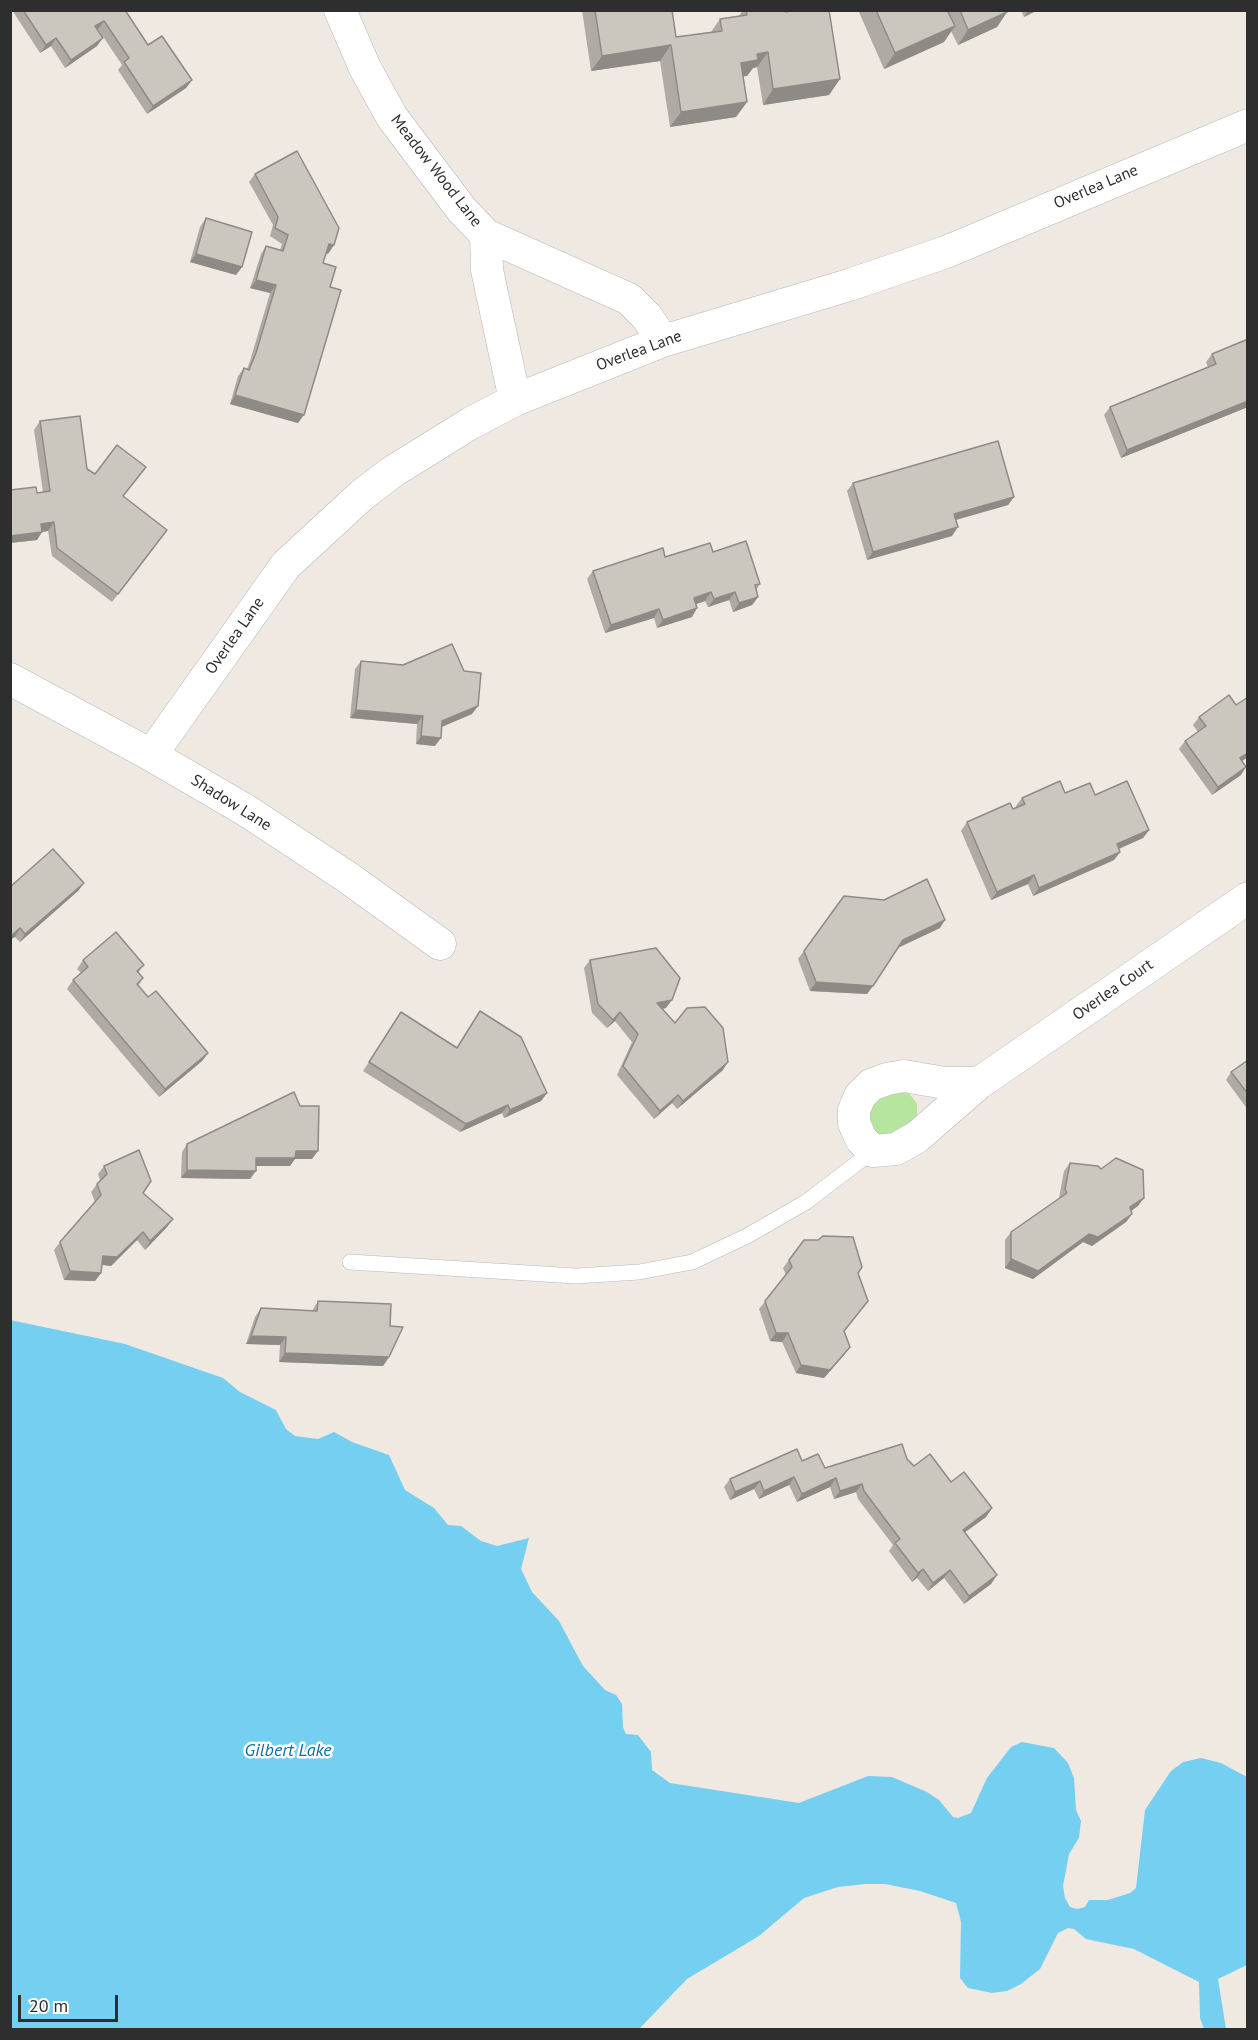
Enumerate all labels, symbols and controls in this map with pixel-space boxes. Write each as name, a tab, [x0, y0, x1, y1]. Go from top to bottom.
street label: Meadow Wood Lane	[386, 111, 486, 231]
street label: Overlea Lane	[1051, 161, 1141, 213]
street label: Overlea Lane	[594, 327, 684, 375]
street label: Overlea Lane	[201, 594, 269, 678]
street label: Shadow Lane	[187, 771, 275, 835]
street label: Overlea Court	[1069, 955, 1157, 1025]
water label: Gilbert Lake	[244, 1740, 332, 1762]
scale bar	[21, 1983, 122, 2021]
text: 20 m	[29, 1994, 68, 2017]

